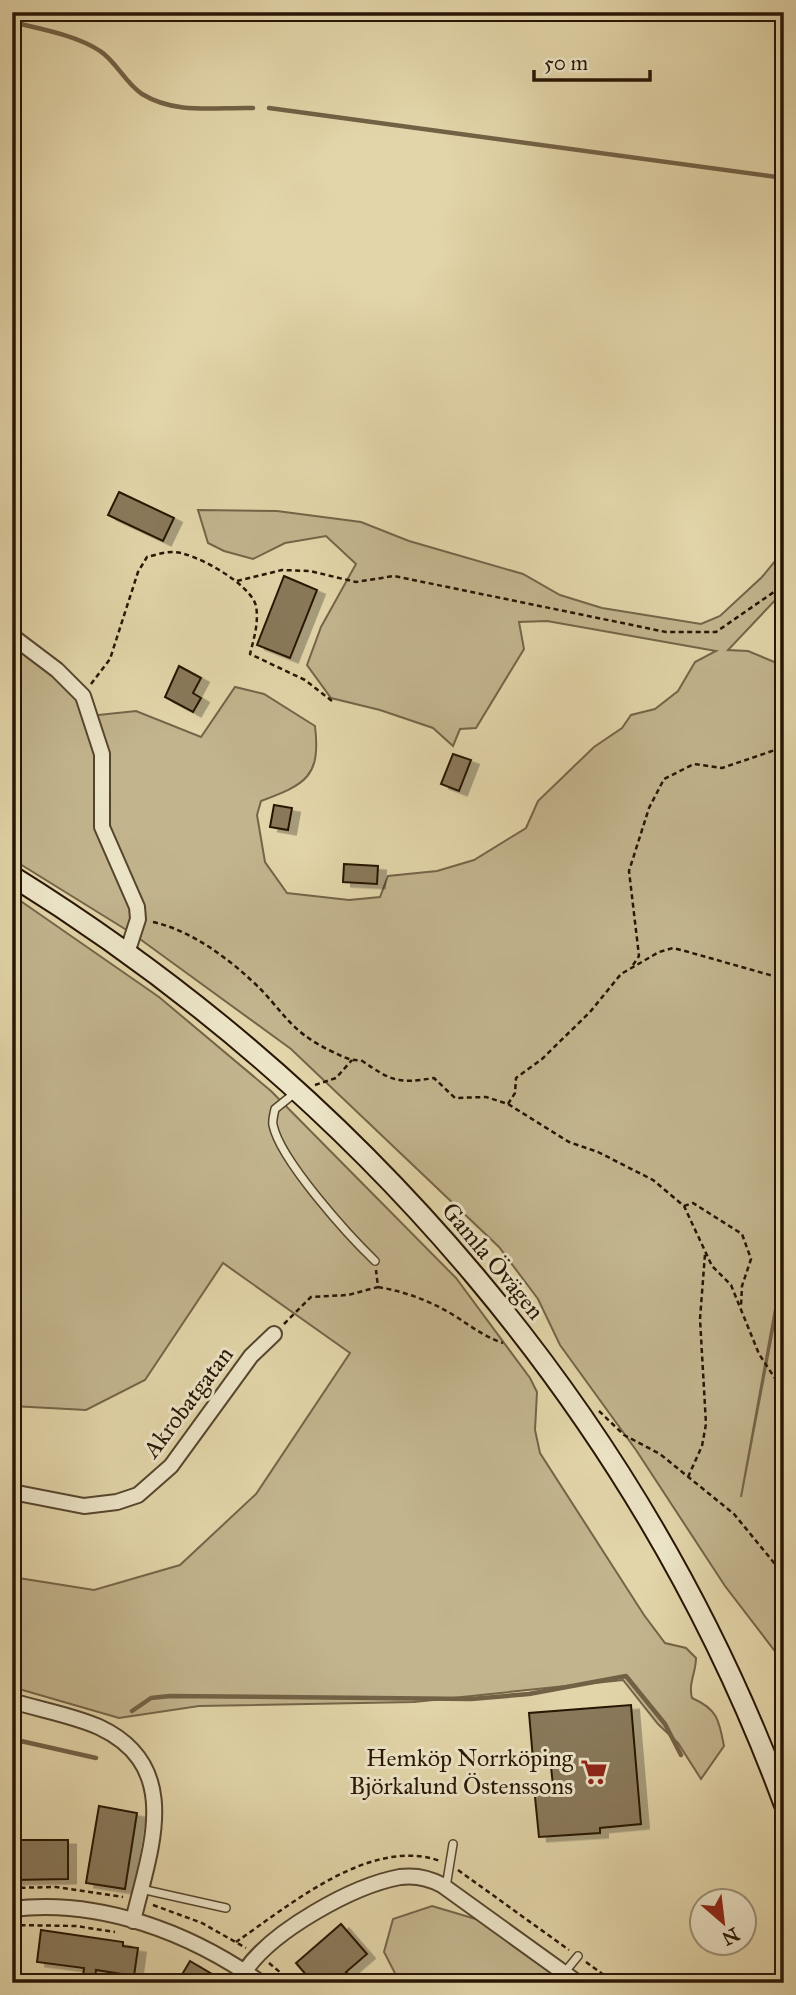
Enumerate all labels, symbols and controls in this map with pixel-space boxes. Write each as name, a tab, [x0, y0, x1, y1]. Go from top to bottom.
scale bar	[534, 38, 649, 82]
text: 50 m	[544, 50, 589, 76]
street label: Gamla Övägen	[435, 1196, 551, 1326]
street label: Akrobatgatan	[136, 1340, 240, 1464]
place label: Hemköp Norrköping Björkalund Östenssons	[350, 1743, 574, 1801]
supermarket icon: Hemköp Norrköping Björkalund Östenssons	[579, 1757, 609, 1787]
north arrow	[688, 1886, 758, 1956]
text: N	[718, 1923, 743, 1951]

